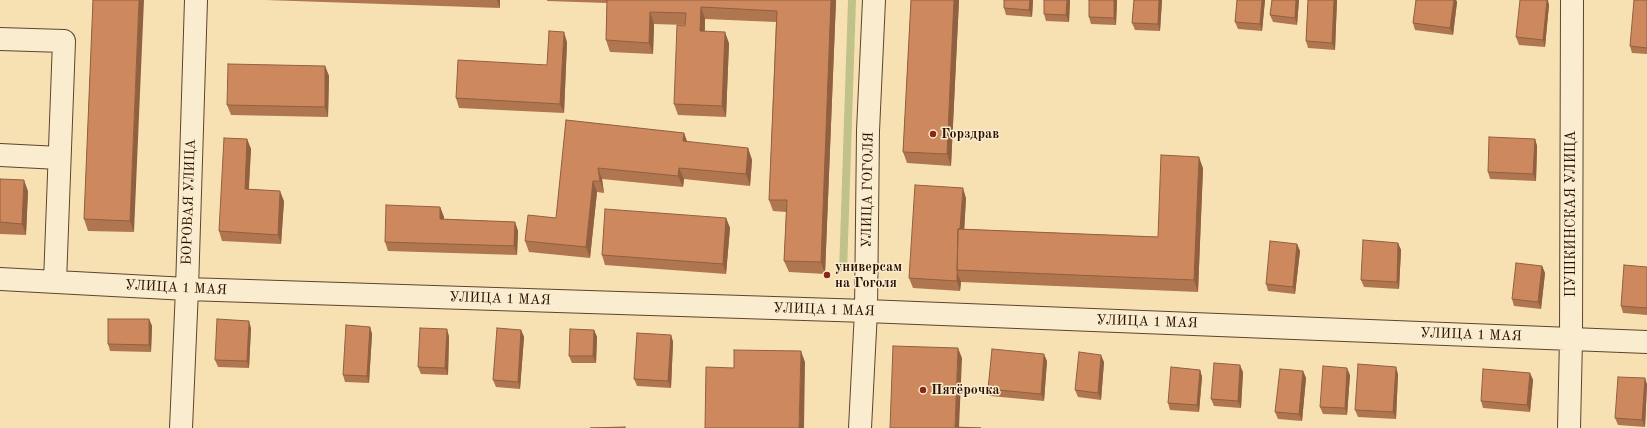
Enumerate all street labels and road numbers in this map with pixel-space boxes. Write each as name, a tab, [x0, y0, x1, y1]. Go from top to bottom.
street label: ПУШКИНСКАЯ УЛИЦА	[1563, 131, 1579, 297]
street label: УЛИЦА ГОГОЛЯ	[859, 132, 877, 248]
street label: БОРОВАЯ УЛИЦА	[178, 139, 200, 265]
street label: УЛИЦА 1 МАЯ	[125, 277, 227, 299]
street label: УЛИЦА 1 МАЯ	[449, 289, 551, 309]
street label: УЛИЦА 1 МАЯ	[773, 300, 875, 320]
street label: УЛИЦА 1 МАЯ	[1096, 312, 1198, 332]
street label: УЛИЦА 1 МАЯ	[1420, 325, 1522, 345]

